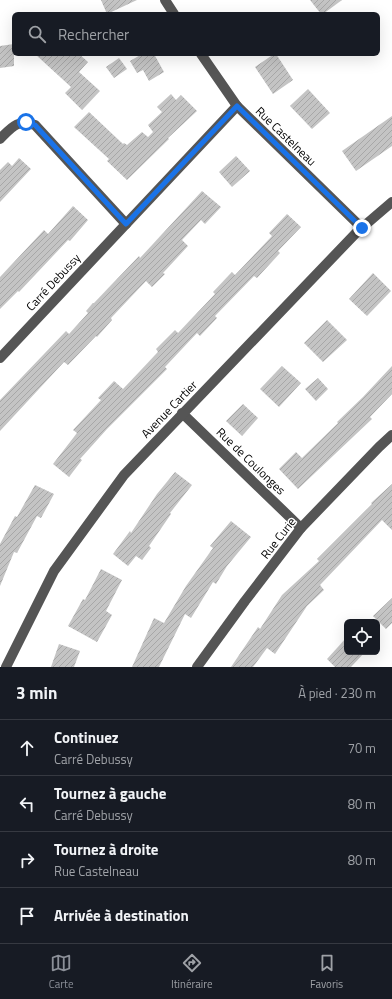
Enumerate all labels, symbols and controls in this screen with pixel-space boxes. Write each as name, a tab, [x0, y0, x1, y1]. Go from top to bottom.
search box	[12, 12, 380, 56]
icon: search	[26, 23, 48, 45]
text: Rechercher	[58, 23, 129, 46]
street label: Rue Castelneau	[251, 102, 321, 170]
route start	[17, 113, 35, 131]
route end	[353, 219, 371, 237]
street label: Carré Debussy	[21, 249, 85, 315]
street label: Avenue Cartier	[136, 376, 202, 442]
street label: Rue de Coulonges	[212, 423, 290, 499]
street label: Rue Curie	[256, 513, 300, 563]
map controls	[344, 619, 380, 655]
button: locate	[344, 619, 380, 655]
text: 3 min	[16, 680, 57, 706]
text: À pied · 230 m	[298, 683, 376, 703]
text: Continuez	[54, 726, 119, 749]
icon: ahead	[16, 737, 38, 759]
text: 70 m	[348, 738, 376, 758]
text: Carré Debussy	[54, 749, 133, 769]
text: Tournez à gauche	[54, 782, 166, 805]
icon: left	[16, 793, 38, 815]
text: 80 m	[348, 794, 376, 814]
text: Carré Debussy	[54, 805, 133, 825]
text: Tournez à droite	[54, 838, 159, 861]
icon: right	[16, 849, 38, 871]
text: 80 m	[348, 850, 376, 870]
text: Rue Castelneau	[54, 861, 139, 881]
text: Arrivée à destination	[54, 904, 189, 927]
icon: arrive	[16, 905, 38, 927]
tab: Carte	[49, 952, 73, 992]
tab: Itinéraire	[171, 952, 212, 992]
tab: Favoris	[310, 952, 343, 992]

